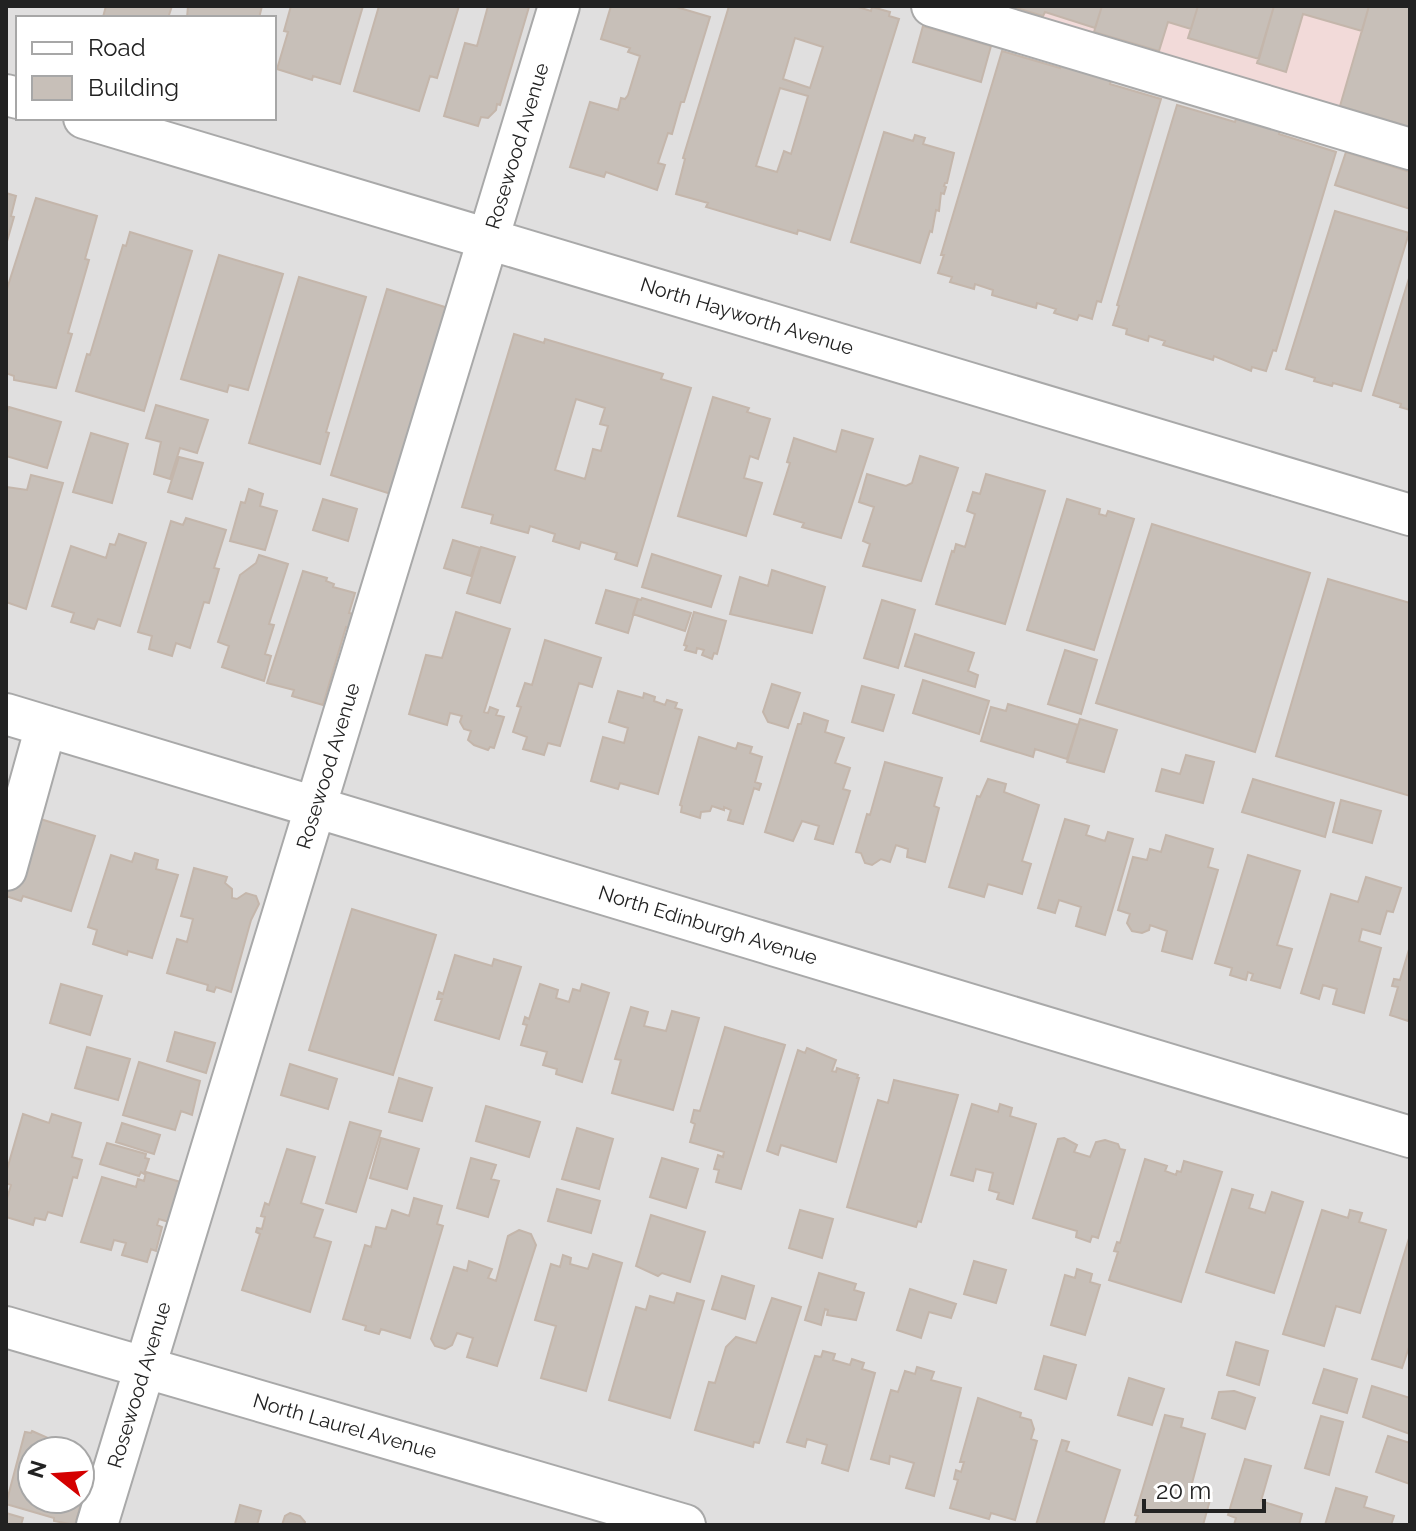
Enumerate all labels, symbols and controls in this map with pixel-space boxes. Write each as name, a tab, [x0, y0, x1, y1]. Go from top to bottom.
legend	[16, 16, 276, 120]
text: Road	[88, 33, 146, 62]
street label: Rosewood Avenue	[480, 60, 554, 232]
text: Building	[88, 73, 179, 102]
street label: North Hayworth Avenue	[638, 272, 857, 360]
street label: Rosewood Avenue	[291, 680, 365, 852]
street label: North Edinburgh Avenue	[596, 880, 821, 970]
street label: Rosewood Avenue	[102, 1299, 176, 1471]
street label: North Laurel Avenue	[250, 1388, 440, 1464]
north arrow	[16, 1435, 96, 1515]
text: N	[22, 1457, 52, 1481]
scale bar	[1144, 1463, 1264, 1513]
text: 20 m	[1156, 1476, 1211, 1505]

